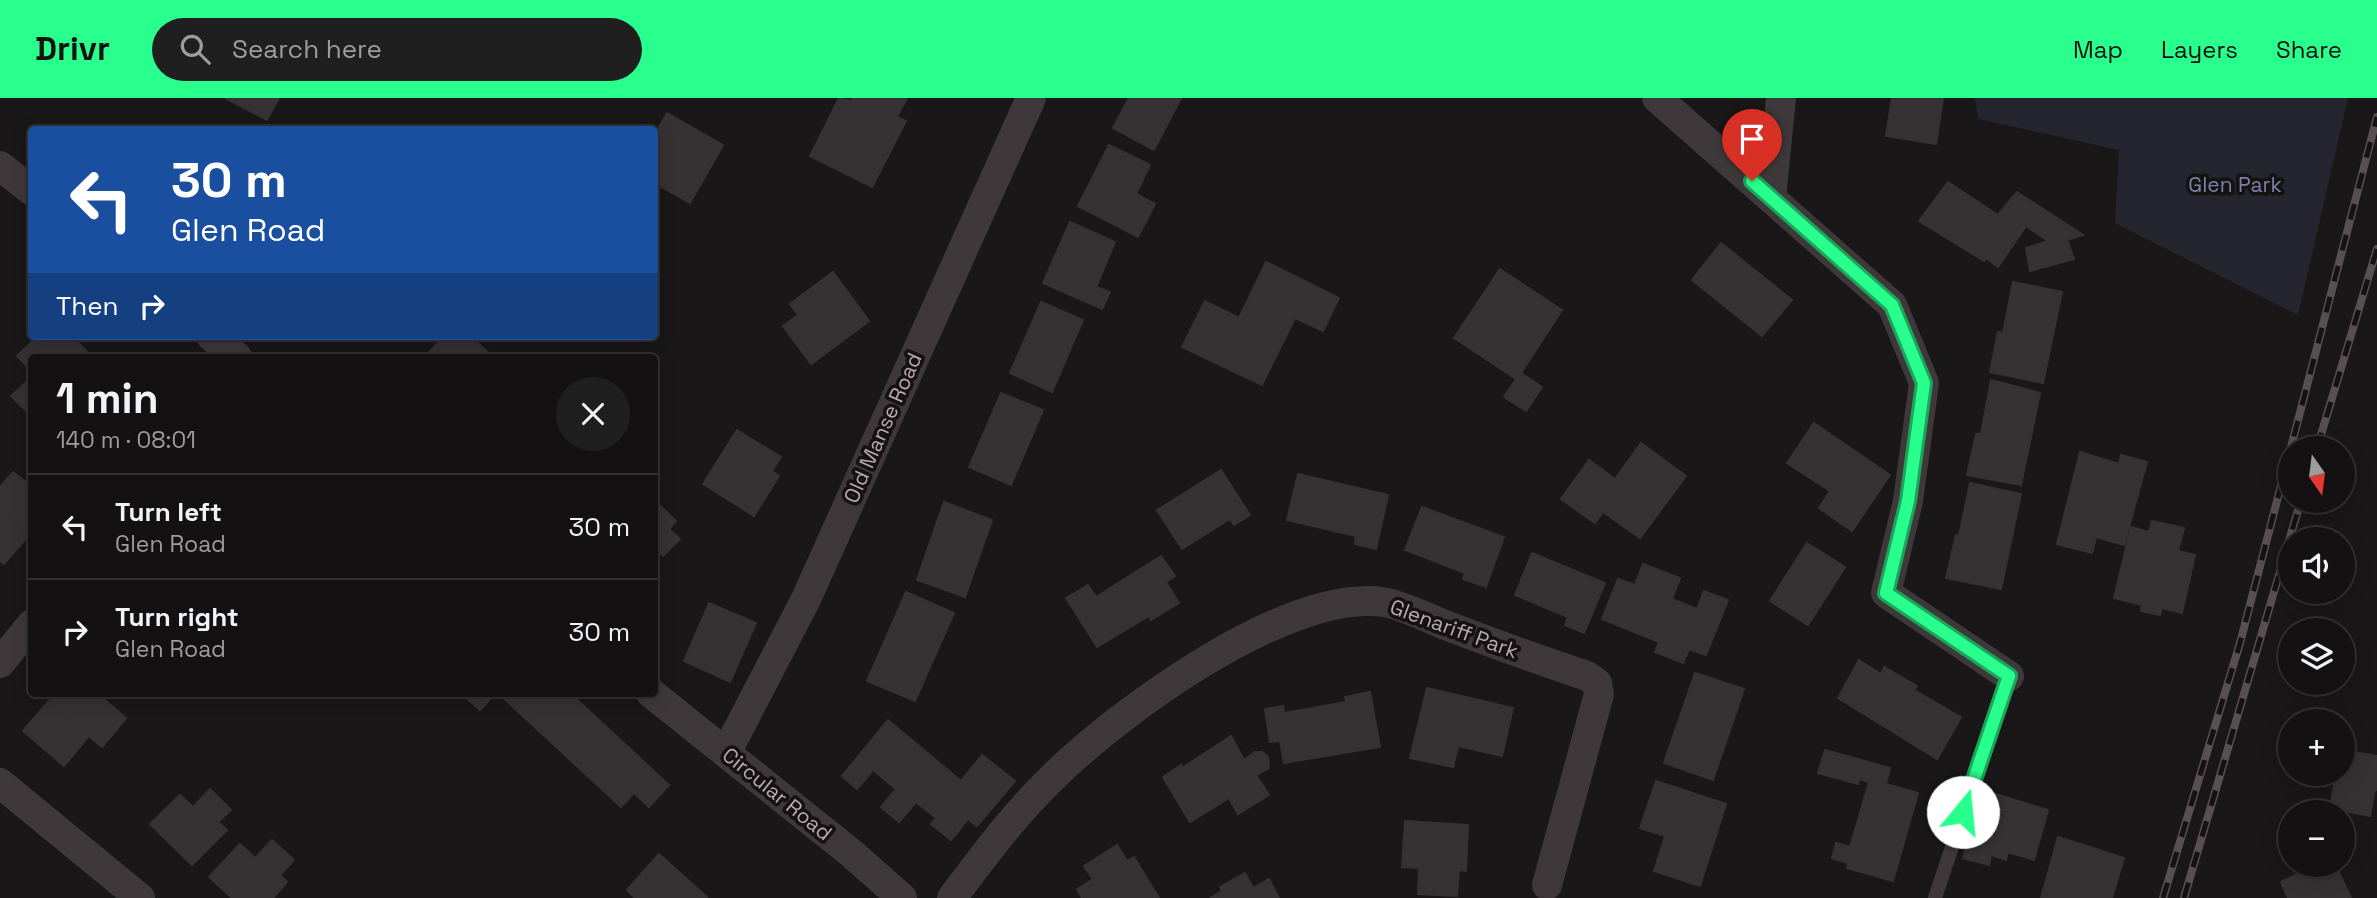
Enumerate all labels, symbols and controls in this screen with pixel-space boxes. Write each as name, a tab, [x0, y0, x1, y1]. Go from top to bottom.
search box	[152, 18, 642, 81]
text: Drivr	[35, 28, 110, 70]
icon: search	[176, 30, 214, 68]
text: Search here	[232, 32, 382, 66]
text: Map	[2073, 34, 2123, 65]
text: Layers	[2161, 34, 2238, 65]
text: Share	[2276, 34, 2342, 65]
pin	[1722, 109, 1782, 181]
icon: arrive	[1733, 120, 1771, 158]
text: 30 m	[171, 149, 287, 211]
icon: left	[56, 154, 147, 245]
park label: Glen Park	[2188, 171, 2282, 198]
text: Glen Road	[171, 210, 325, 250]
icon: right	[133, 287, 171, 325]
text: Then	[56, 289, 119, 323]
street label: Old Manse Road	[837, 348, 928, 507]
text: 1 min	[56, 372, 159, 425]
button: close	[556, 377, 630, 451]
text: 140 m · 08:01	[56, 425, 196, 455]
north arrow	[2278, 436, 2356, 513]
map controls	[2278, 436, 2355, 877]
text: Turn left	[115, 495, 222, 529]
icon: left	[56, 508, 94, 546]
text: 30 m	[569, 510, 630, 544]
button: sound	[2278, 527, 2355, 604]
text: Glen Road	[115, 529, 226, 559]
street label: Glenariff Park	[1386, 593, 1522, 664]
text: Turn right	[115, 600, 239, 634]
icon: right	[56, 613, 94, 651]
text: 30 m	[569, 615, 630, 649]
button: layers	[2278, 618, 2355, 695]
text: Glen Road	[115, 634, 226, 664]
button: +	[2278, 709, 2355, 786]
street label: Circular Road	[717, 741, 838, 846]
position arrow	[1926, 775, 2000, 849]
button: −	[2278, 800, 2355, 877]

